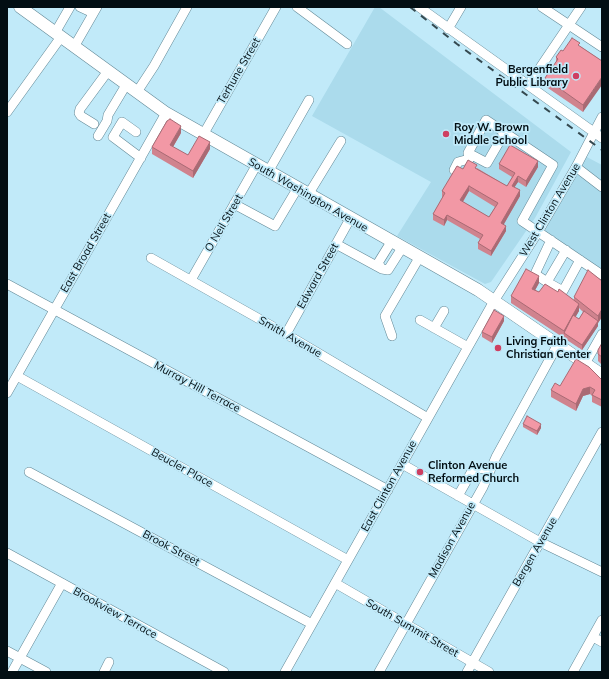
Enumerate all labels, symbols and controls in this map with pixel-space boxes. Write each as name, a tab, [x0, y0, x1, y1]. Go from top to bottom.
street label: Terhune Street	[215, 36, 263, 106]
place label: Bergenfield Public Library	[496, 63, 568, 89]
marker: Bergenfield Public Library	[571, 71, 581, 81]
place label: Roy W. Brown Middle School	[454, 121, 529, 147]
marker: Roy W. Brown Middle School	[441, 129, 451, 139]
street label: South Washington Avenue	[246, 155, 370, 235]
street label: West Clinton Avenue	[517, 161, 583, 259]
street label: O Neil Street	[202, 192, 246, 254]
street label: East Broad Street	[58, 211, 114, 295]
street label: Edward Street	[295, 241, 341, 311]
street label: Smith Avenue	[256, 314, 324, 360]
place label: Living Faith Christian Center	[506, 335, 591, 361]
marker: Living Faith Christian Center	[493, 343, 503, 353]
street label: Murray Hill Terrace	[152, 359, 242, 415]
street label: East Clinton Avenue	[358, 438, 420, 534]
street label: Beucler Place	[149, 446, 215, 490]
place label: Clinton Avenue Reformed Church	[428, 459, 519, 485]
marker: Clinton Avenue Reformed Church	[415, 467, 425, 477]
street label: Madison Avenue	[426, 500, 478, 580]
street label: Bergen Avenue	[510, 515, 560, 589]
street label: Brook Street	[140, 527, 202, 569]
street label: Brookview Terrace	[71, 584, 159, 642]
street label: South Summit Street	[363, 596, 461, 660]

